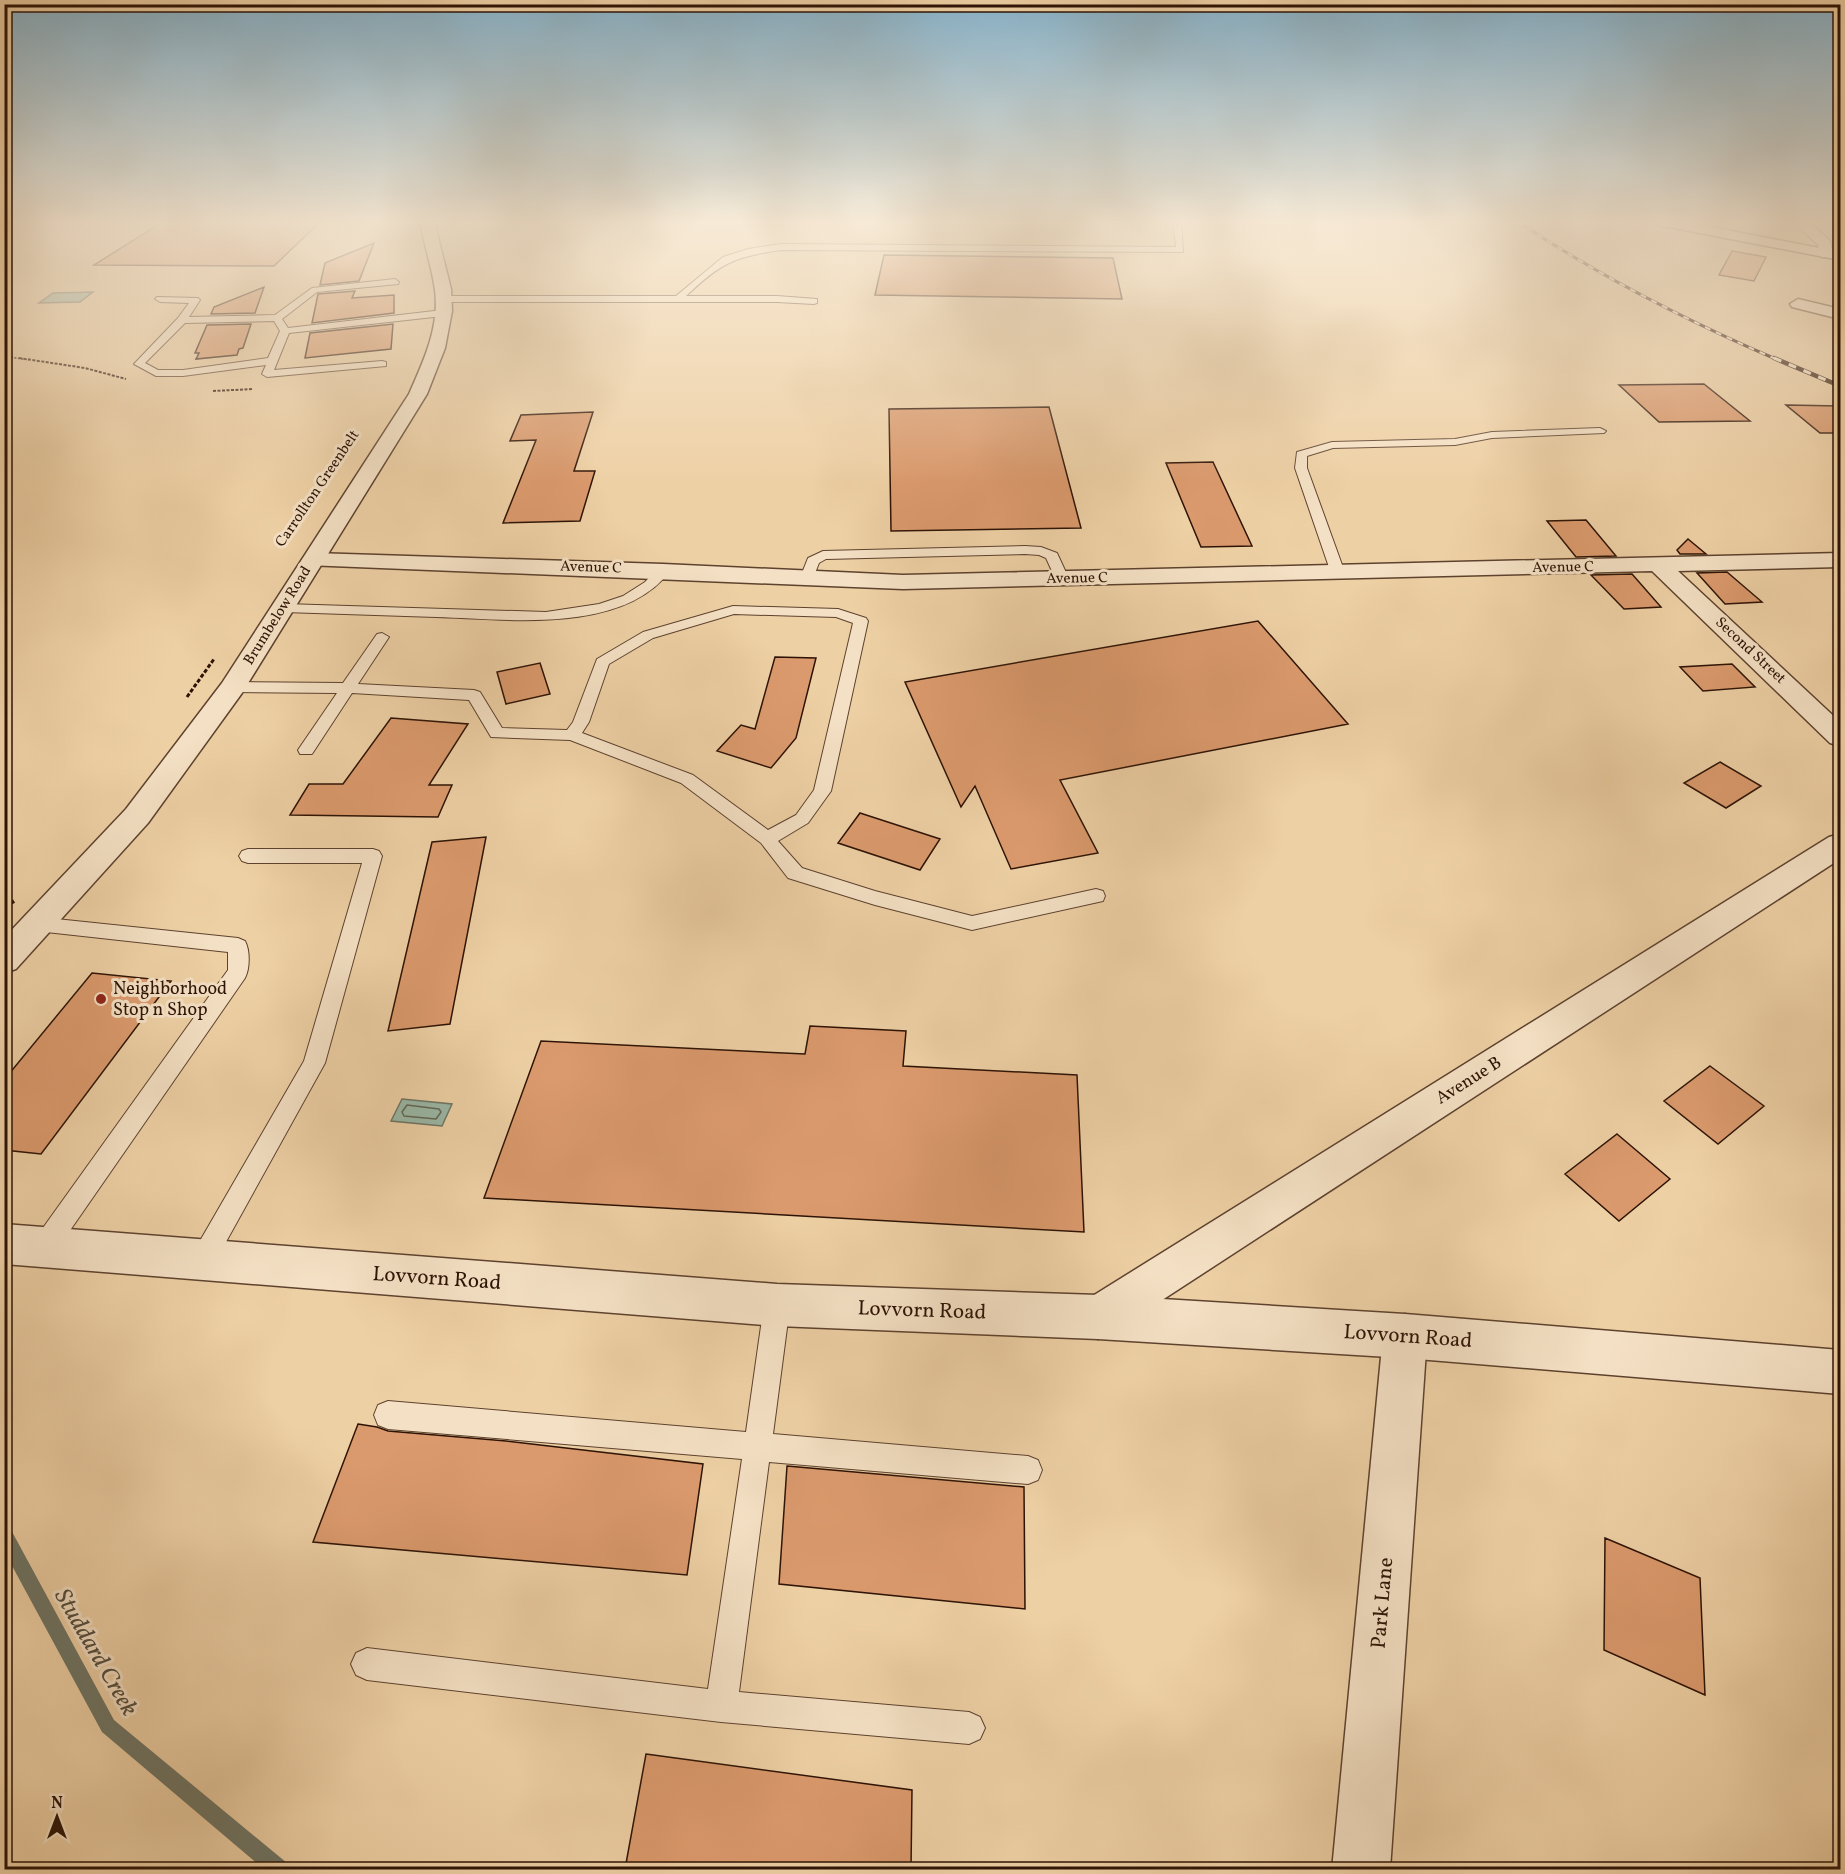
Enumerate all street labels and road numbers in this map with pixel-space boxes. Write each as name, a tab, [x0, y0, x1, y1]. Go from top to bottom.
street label: Carrollton Greenbelt	[271, 426, 365, 552]
street label: Avenue C	[560, 556, 622, 580]
street label: Avenue C	[1532, 557, 1594, 579]
street label: Brumbelow Road	[239, 563, 317, 669]
street label: Avenue C	[1046, 568, 1108, 590]
street label: Second Street	[1710, 613, 1790, 689]
street label: Avenue B	[1431, 1051, 1507, 1111]
street label: Lovvorn Road	[372, 1260, 502, 1298]
street label: Lovvorn Road	[857, 1294, 987, 1328]
street label: Lovvorn Road	[1343, 1318, 1473, 1356]
street label: Park Lane	[1365, 1556, 1401, 1650]

